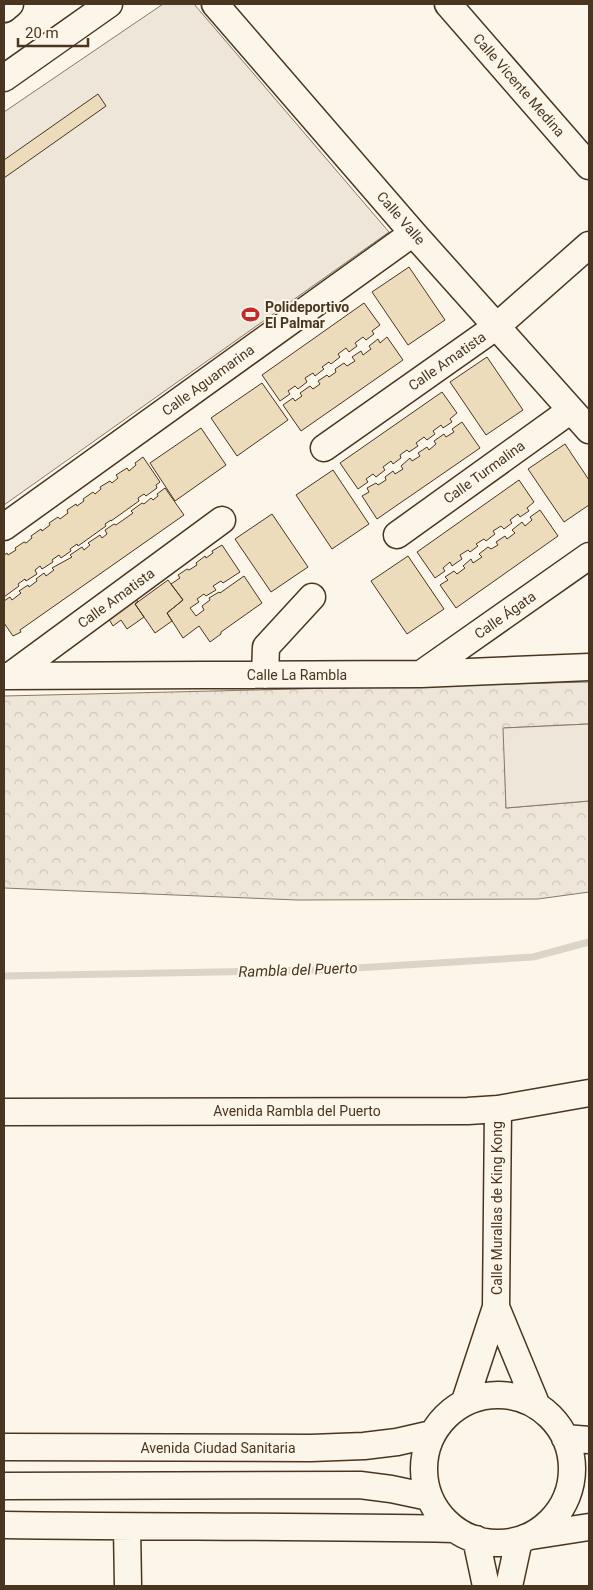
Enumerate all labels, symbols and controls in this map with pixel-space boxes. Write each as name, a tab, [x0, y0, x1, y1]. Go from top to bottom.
scale bar	[18, 15, 88, 47]
text: 20 m	[25, 24, 59, 42]
street label: Calle Vicente Medina	[470, 30, 568, 140]
street label: Calle Valle	[374, 188, 428, 248]
place label: Polideportivo El Palmar	[265, 299, 349, 331]
sports icon: Polideportivo El Palmar	[241, 305, 261, 325]
street label: Calle Amatista	[405, 328, 489, 394]
street label: Calle Aguamarina	[159, 341, 257, 419]
street label: Calle Turmalina	[440, 437, 528, 507]
street label: Calle Amatista	[75, 565, 157, 631]
street label: Calle Ágata	[471, 587, 539, 642]
street label: Calle La Rambla	[247, 667, 347, 683]
water label: Rambla del Puerto	[238, 959, 358, 981]
street label: Avenida Rambla del Puerto	[213, 1103, 381, 1119]
street label: Calle Murallas de King Kong	[489, 1121, 505, 1295]
street label: Avenida Ciudad Sanitaria	[140, 1440, 296, 1456]

